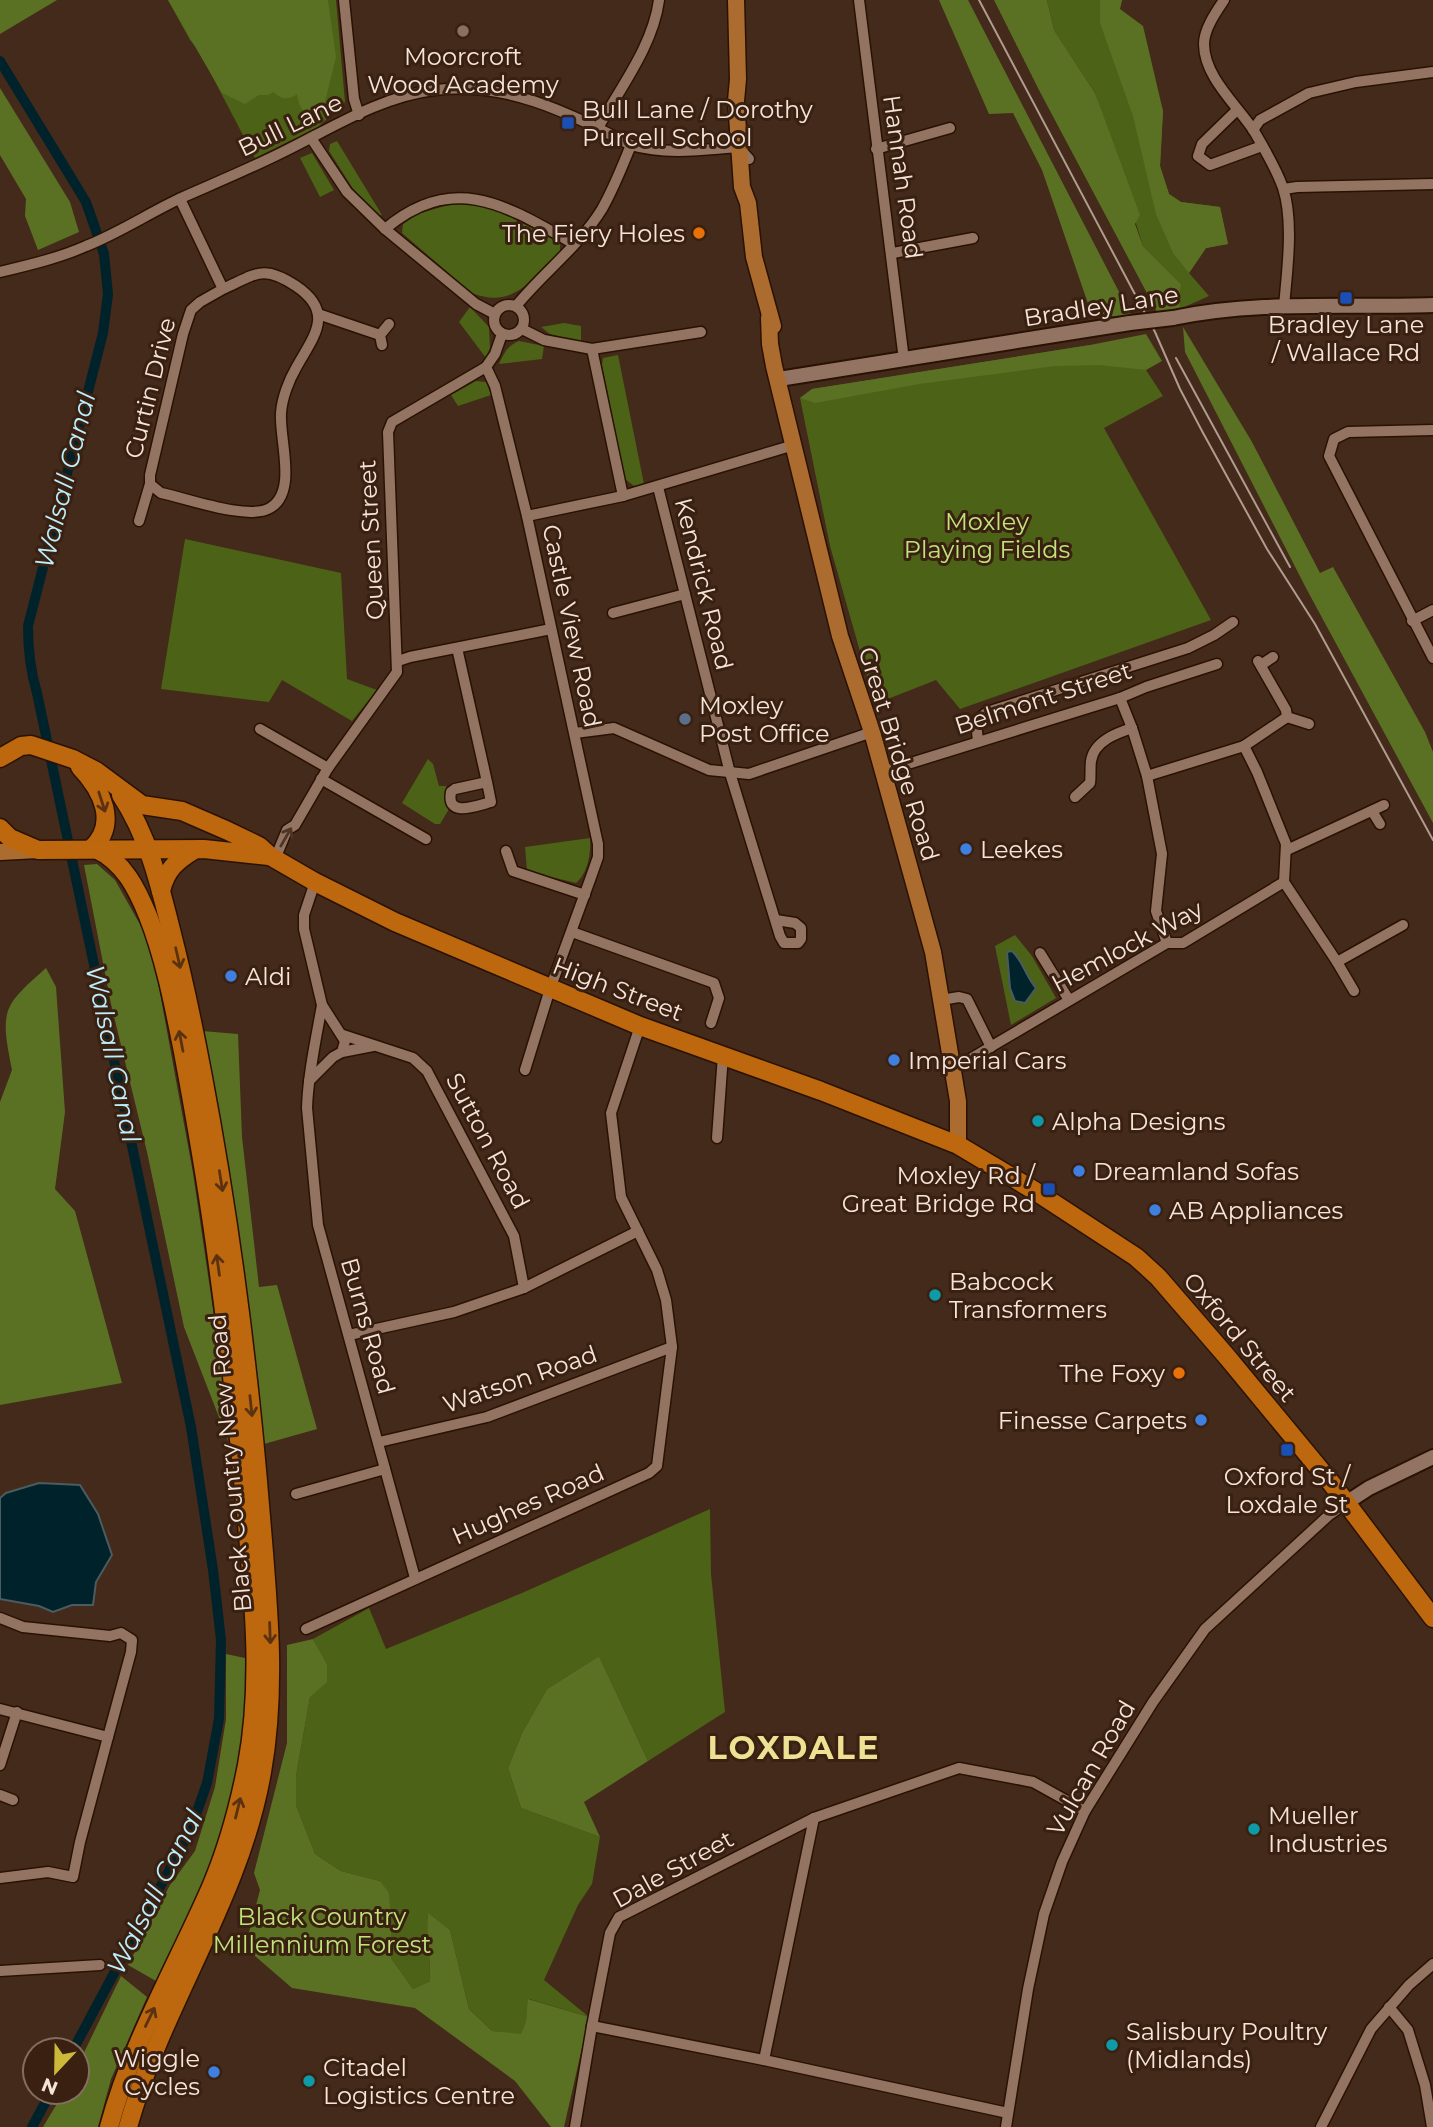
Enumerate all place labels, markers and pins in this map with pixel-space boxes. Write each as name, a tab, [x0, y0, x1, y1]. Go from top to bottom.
marker: Moorcroft Wood Academy	[455, 23, 471, 39]
place label: Moorcroft Wood Academy	[367, 42, 559, 99]
place label: Bull Lane / Dorothy Purcell School	[582, 95, 813, 152]
marker: Bull Lane / Dorothy Purcell School	[560, 115, 576, 131]
place label: The Fiery Holes	[502, 219, 685, 248]
marker: The Fiery Holes	[691, 225, 707, 241]
marker: Bradley Lane / Wallace Rd	[1338, 290, 1354, 306]
place label: Bradley Lane / Wallace Rd	[1268, 310, 1424, 367]
place label: Moxley Post Office	[699, 691, 829, 748]
marker: Moxley Post Office	[677, 711, 693, 727]
place label: Leekes	[980, 835, 1063, 864]
marker: Leekes	[958, 841, 974, 857]
place label: Aldi	[245, 962, 291, 991]
marker: Aldi	[223, 968, 239, 984]
place label: Imperial Cars	[908, 1046, 1067, 1075]
marker: Imperial Cars	[886, 1052, 902, 1068]
place label: Alpha Designs	[1052, 1107, 1225, 1136]
marker: Alpha Designs	[1030, 1113, 1046, 1129]
place label: Dreamland Sofas	[1093, 1157, 1299, 1186]
place label: Moxley Rd / Great Bridge Rd	[842, 1161, 1036, 1218]
marker: Dreamland Sofas	[1071, 1163, 1087, 1179]
marker: Moxley Rd / Great Bridge Rd	[1041, 1181, 1057, 1197]
place label: AB Appliances	[1169, 1196, 1343, 1225]
marker: AB Appliances	[1147, 1202, 1163, 1218]
place label: Babcock Transformers	[949, 1267, 1107, 1324]
marker: Babcock Transformers	[927, 1287, 943, 1303]
place label: The Foxy	[1060, 1359, 1165, 1388]
marker: The Foxy	[1171, 1365, 1187, 1381]
place label: Finesse Carpets	[998, 1406, 1187, 1435]
marker: Finesse Carpets	[1193, 1412, 1209, 1428]
marker: Oxford St / Loxdale St	[1279, 1442, 1295, 1458]
place label: Oxford St / Loxdale St	[1224, 1462, 1351, 1519]
place label: Mueller Industries	[1268, 1801, 1387, 1858]
marker: Mueller Industries	[1246, 1821, 1262, 1837]
place label: Salisbury Poultry (Midlands)	[1126, 2017, 1327, 2074]
marker: Salisbury Poultry (Midlands)	[1104, 2037, 1120, 2053]
place label: Wiggle Cycles	[113, 2044, 200, 2101]
place label: Citadel Logistics Centre	[323, 2053, 515, 2110]
marker: Wiggle Cycles	[206, 2064, 222, 2080]
marker: Citadel Logistics Centre	[301, 2073, 317, 2089]

